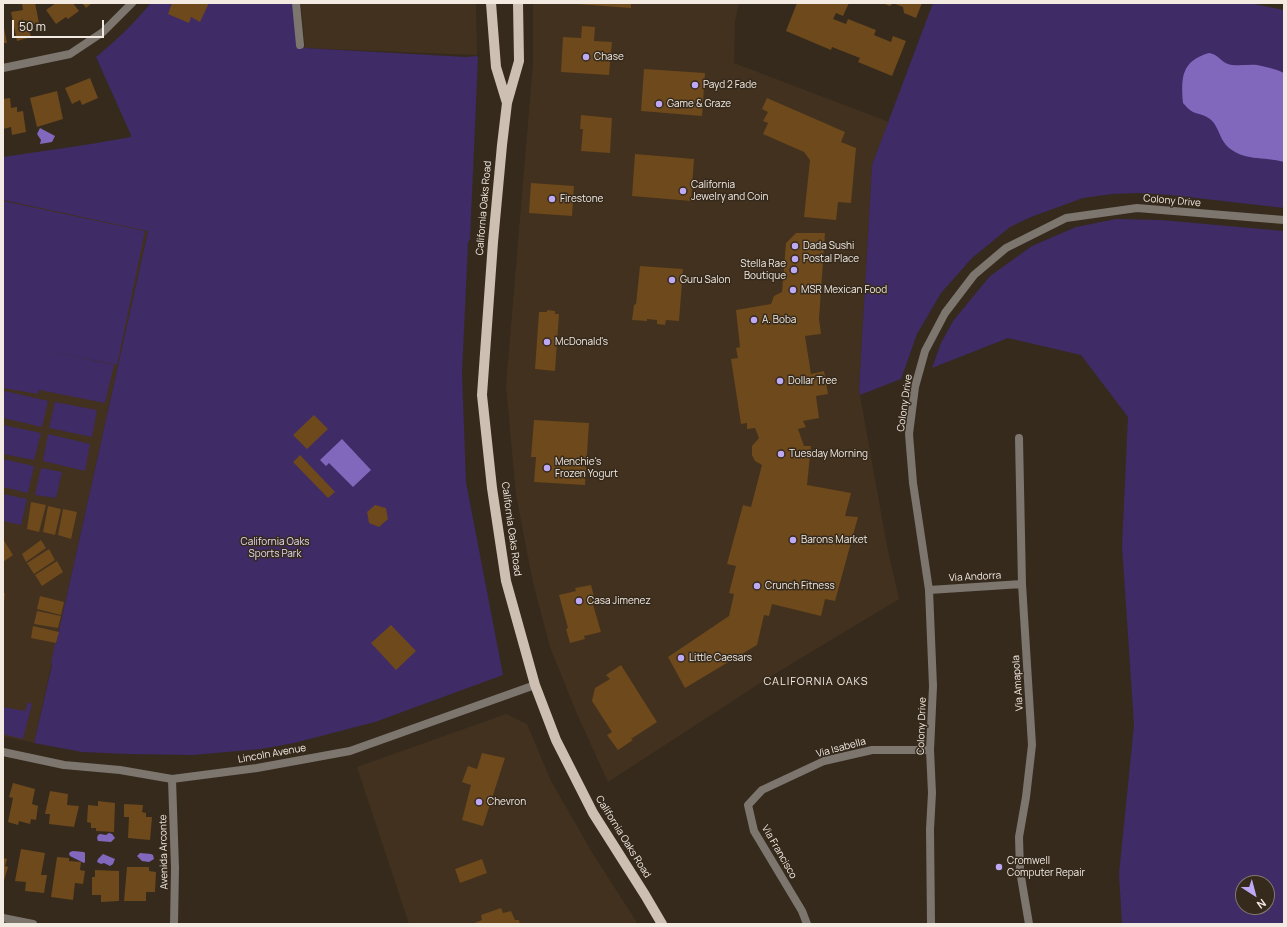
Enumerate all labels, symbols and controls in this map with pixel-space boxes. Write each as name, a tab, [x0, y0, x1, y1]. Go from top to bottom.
scale bar	[14, 12, 106, 38]
text: 50 m	[19, 18, 46, 35]
place label: Chase	[594, 51, 624, 63]
marker: Chase	[581, 52, 591, 62]
place label: Payd 2 Fade	[703, 79, 757, 91]
marker: Payd 2 Fade	[690, 80, 700, 90]
place label: Game & Graze	[667, 98, 731, 110]
marker: Game & Graze	[654, 99, 664, 109]
street label: California Oaks Road	[474, 160, 494, 256]
place label: California Jewelry and Coin	[691, 179, 768, 202]
marker: California Jewelry and Coin	[678, 186, 688, 196]
place label: Firestone	[560, 193, 603, 205]
street label: Colony Drive	[1143, 193, 1201, 209]
marker: Firestone	[547, 194, 557, 204]
place label: Dada Sushi	[803, 240, 854, 252]
marker: Dada Sushi	[790, 241, 800, 251]
place label: Postal Place	[803, 253, 859, 265]
marker: Postal Place	[790, 254, 800, 264]
place label: Stella Rae Boutique	[740, 258, 786, 282]
marker: Stella Rae Boutique	[789, 265, 799, 275]
place label: Guru Salon	[680, 274, 730, 286]
marker: Guru Salon	[667, 275, 677, 285]
place label: MSR Mexican Food	[801, 284, 887, 296]
marker: MSR Mexican Food	[788, 285, 798, 295]
place label: A. Boba	[762, 314, 796, 326]
marker: A. Boba	[749, 315, 759, 325]
place label: McDonald's	[555, 336, 608, 348]
marker: McDonald's	[542, 337, 552, 347]
street label: Colony Drive	[895, 374, 915, 432]
place label: Dollar Tree	[788, 375, 837, 387]
marker: Dollar Tree	[775, 376, 785, 386]
place label: Tuesday Morning	[789, 448, 868, 460]
marker: Tuesday Morning	[776, 449, 786, 459]
place label: Menchie's Frozen Yogurt	[555, 456, 618, 480]
marker: Menchie's Frozen Yogurt	[542, 463, 552, 473]
street label: California Oaks Road	[498, 481, 524, 577]
place label: Barons Market	[801, 534, 868, 546]
marker: Barons Market	[788, 535, 798, 545]
park label: California Oaks Sports Park	[241, 536, 309, 560]
street label: Via Andorra	[949, 570, 1001, 584]
place label: Crunch Fitness	[765, 580, 835, 592]
marker: Crunch Fitness	[752, 581, 762, 591]
place label: Casa Jimenez	[587, 595, 651, 607]
marker: Casa Jimenez	[574, 596, 584, 606]
place label: Little Caesars	[689, 652, 752, 664]
marker: Little Caesars	[676, 653, 686, 663]
street label: Via Amapola	[1010, 655, 1026, 711]
district label: CALIFORNIA OAKS	[763, 675, 869, 689]
street label: Colony Drive	[915, 697, 929, 755]
street label: Via Isabella	[815, 736, 867, 760]
street label: Lincoln Avenue	[237, 742, 307, 766]
street label: California Oaks Road	[593, 794, 653, 880]
place label: Chevron	[487, 796, 526, 808]
marker: Chevron	[474, 797, 484, 807]
street label: Avenida Arconte	[157, 814, 171, 890]
street label: Via Francisco	[759, 823, 799, 881]
place label: Cromwell Computer Repair	[1007, 855, 1085, 878]
marker: Cromwell Computer Repair	[994, 862, 1004, 872]
north arrow	[1235, 875, 1275, 915]
text: N	[1254, 896, 1269, 913]

